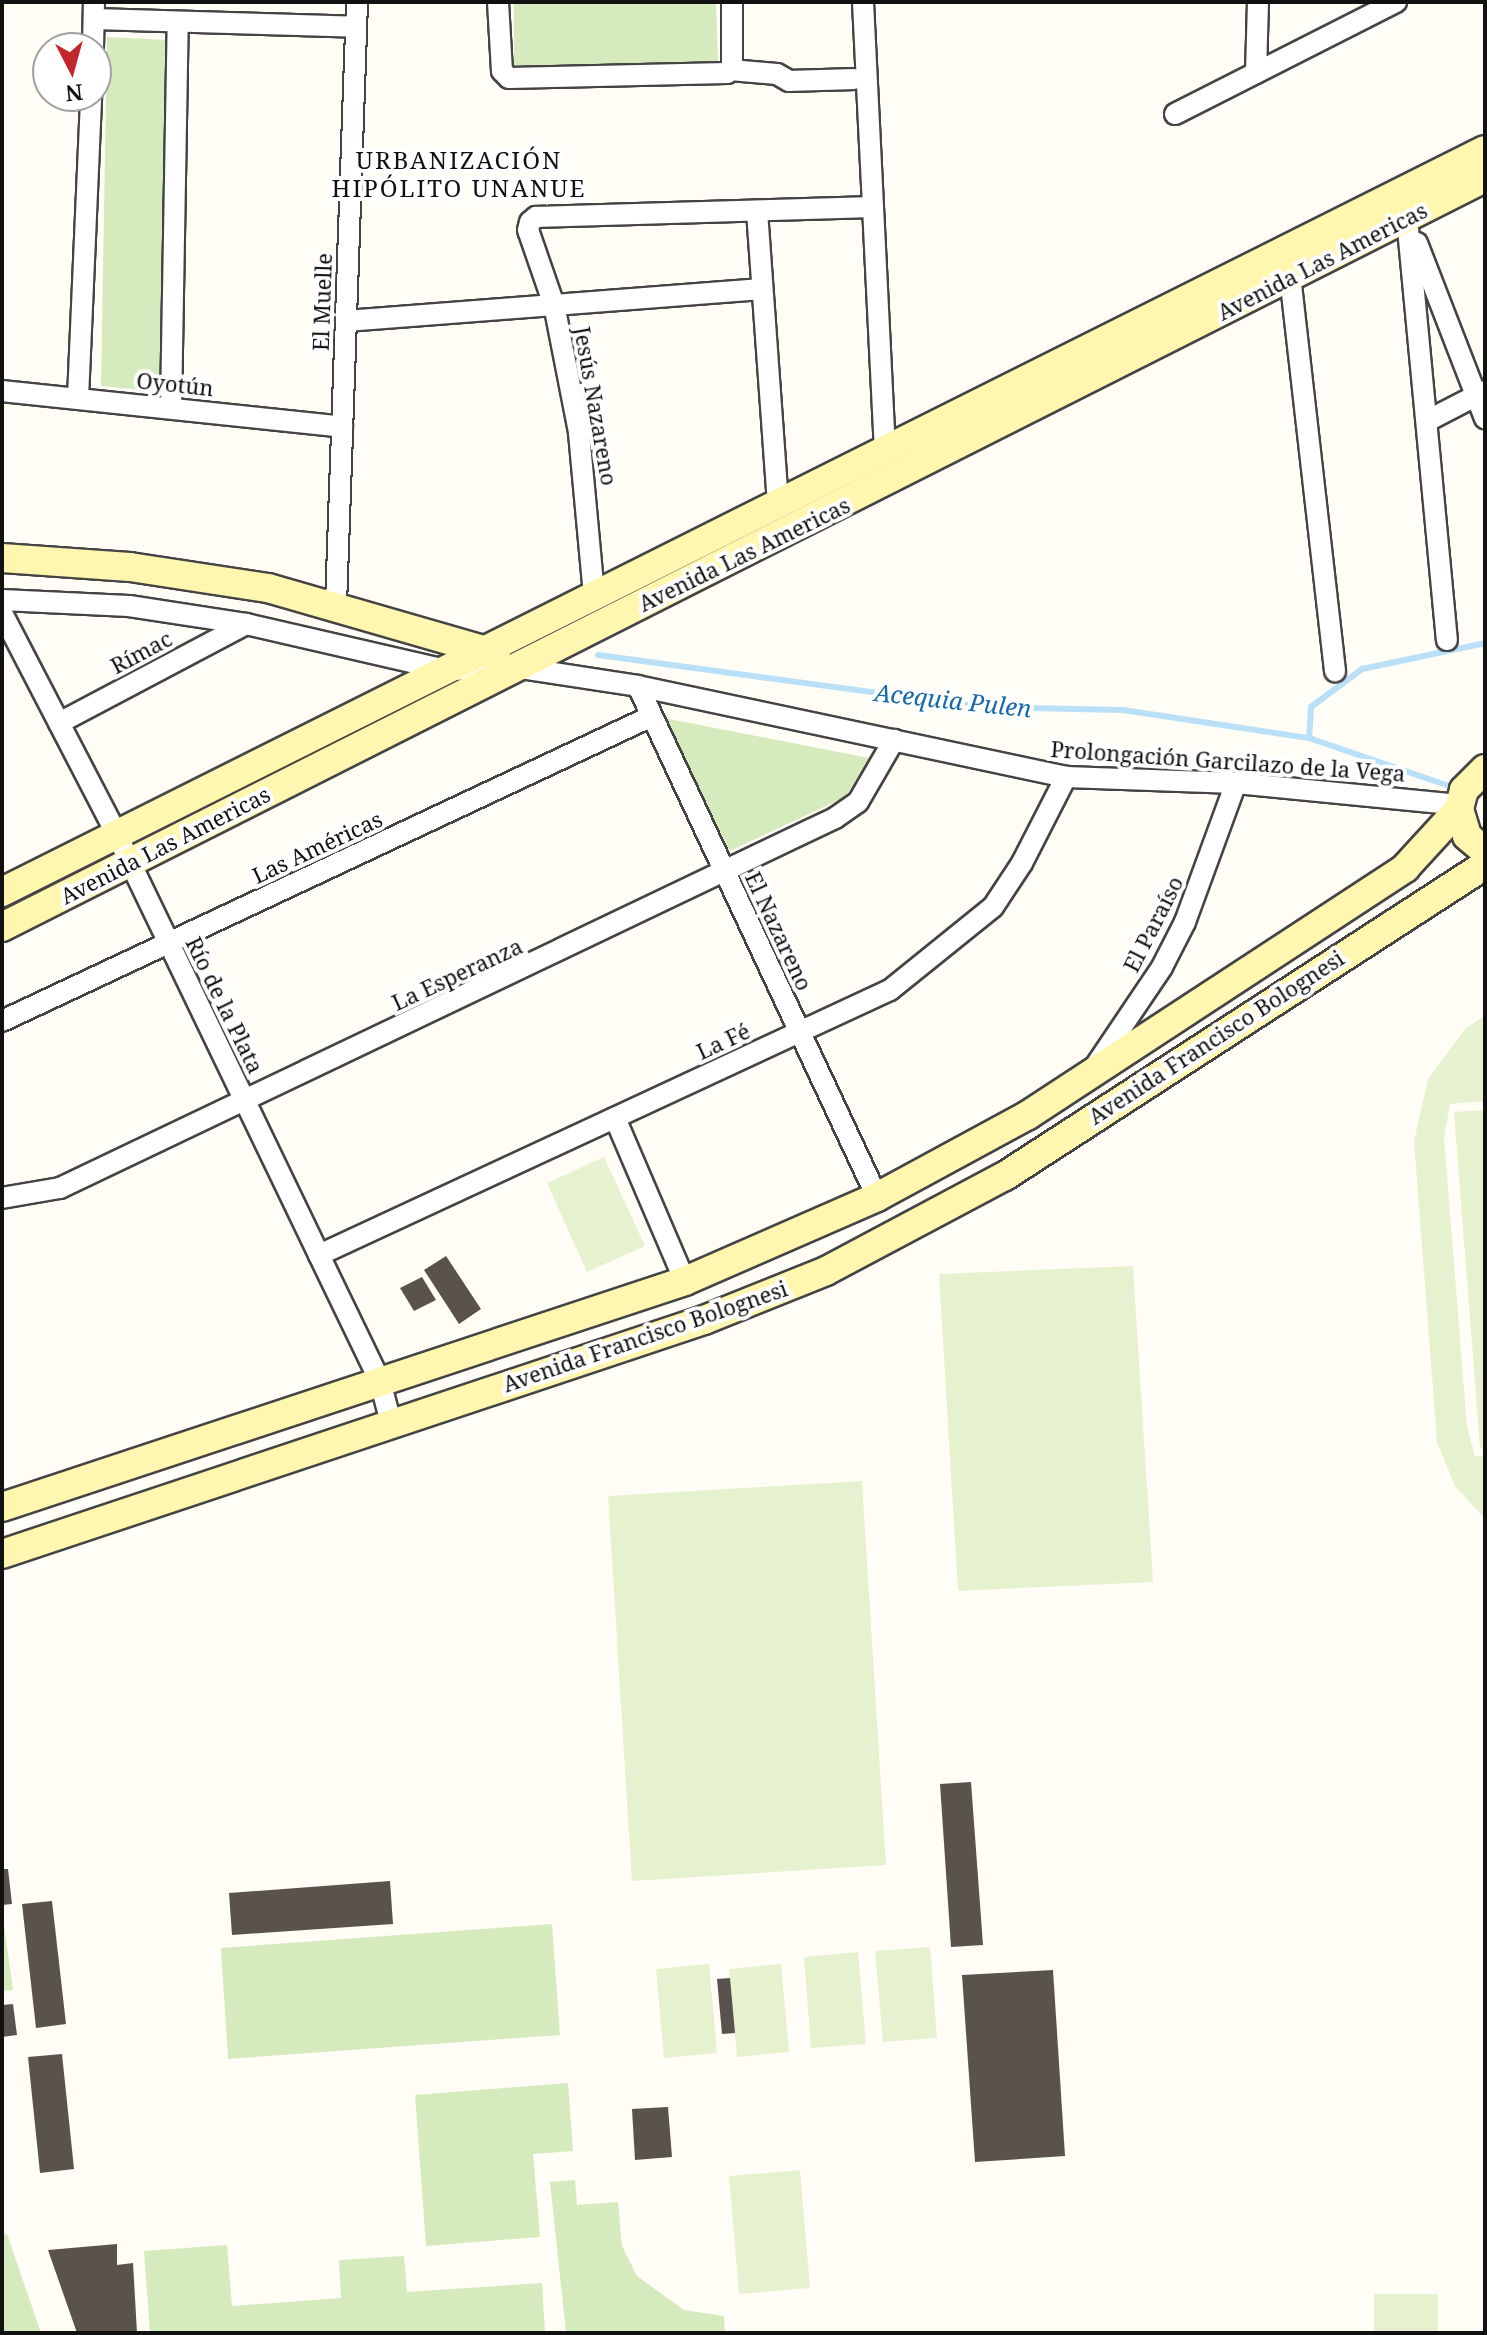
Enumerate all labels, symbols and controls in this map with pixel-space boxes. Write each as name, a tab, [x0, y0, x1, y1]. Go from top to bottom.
north arrow	[32, 32, 112, 112]
text: N	[64, 78, 84, 110]
district label: URBANIZACIÓN HIPÓLITO UNANUE	[331, 146, 587, 202]
street label: Avenida Las Americas	[1213, 197, 1431, 325]
street label: El Muelle	[307, 253, 337, 351]
street label: Jesús Nazareno	[569, 324, 623, 488]
street label: Oyotún	[135, 367, 215, 401]
street label: Avenida Las Americas	[634, 491, 854, 617]
street label: Rímac	[106, 625, 176, 679]
water label: Acequia Pulen	[873, 677, 1033, 723]
street label: Prolongación Garcilazo de la Vega	[1050, 735, 1406, 787]
street label: Avenida Las Americas	[56, 781, 274, 909]
street label: Las Américas	[248, 805, 386, 889]
street label: El Nazareno	[740, 867, 818, 995]
street label: El Paraíso	[1118, 872, 1188, 976]
street label: La Esperanza	[388, 932, 526, 1016]
street label: Río de la Plata	[181, 933, 269, 1077]
street label: Avenida Francisco Bolognesi	[1083, 944, 1349, 1130]
street label: La Fé	[692, 1017, 754, 1065]
street label: Avenida Francisco Bolognesi	[499, 1275, 791, 1397]

